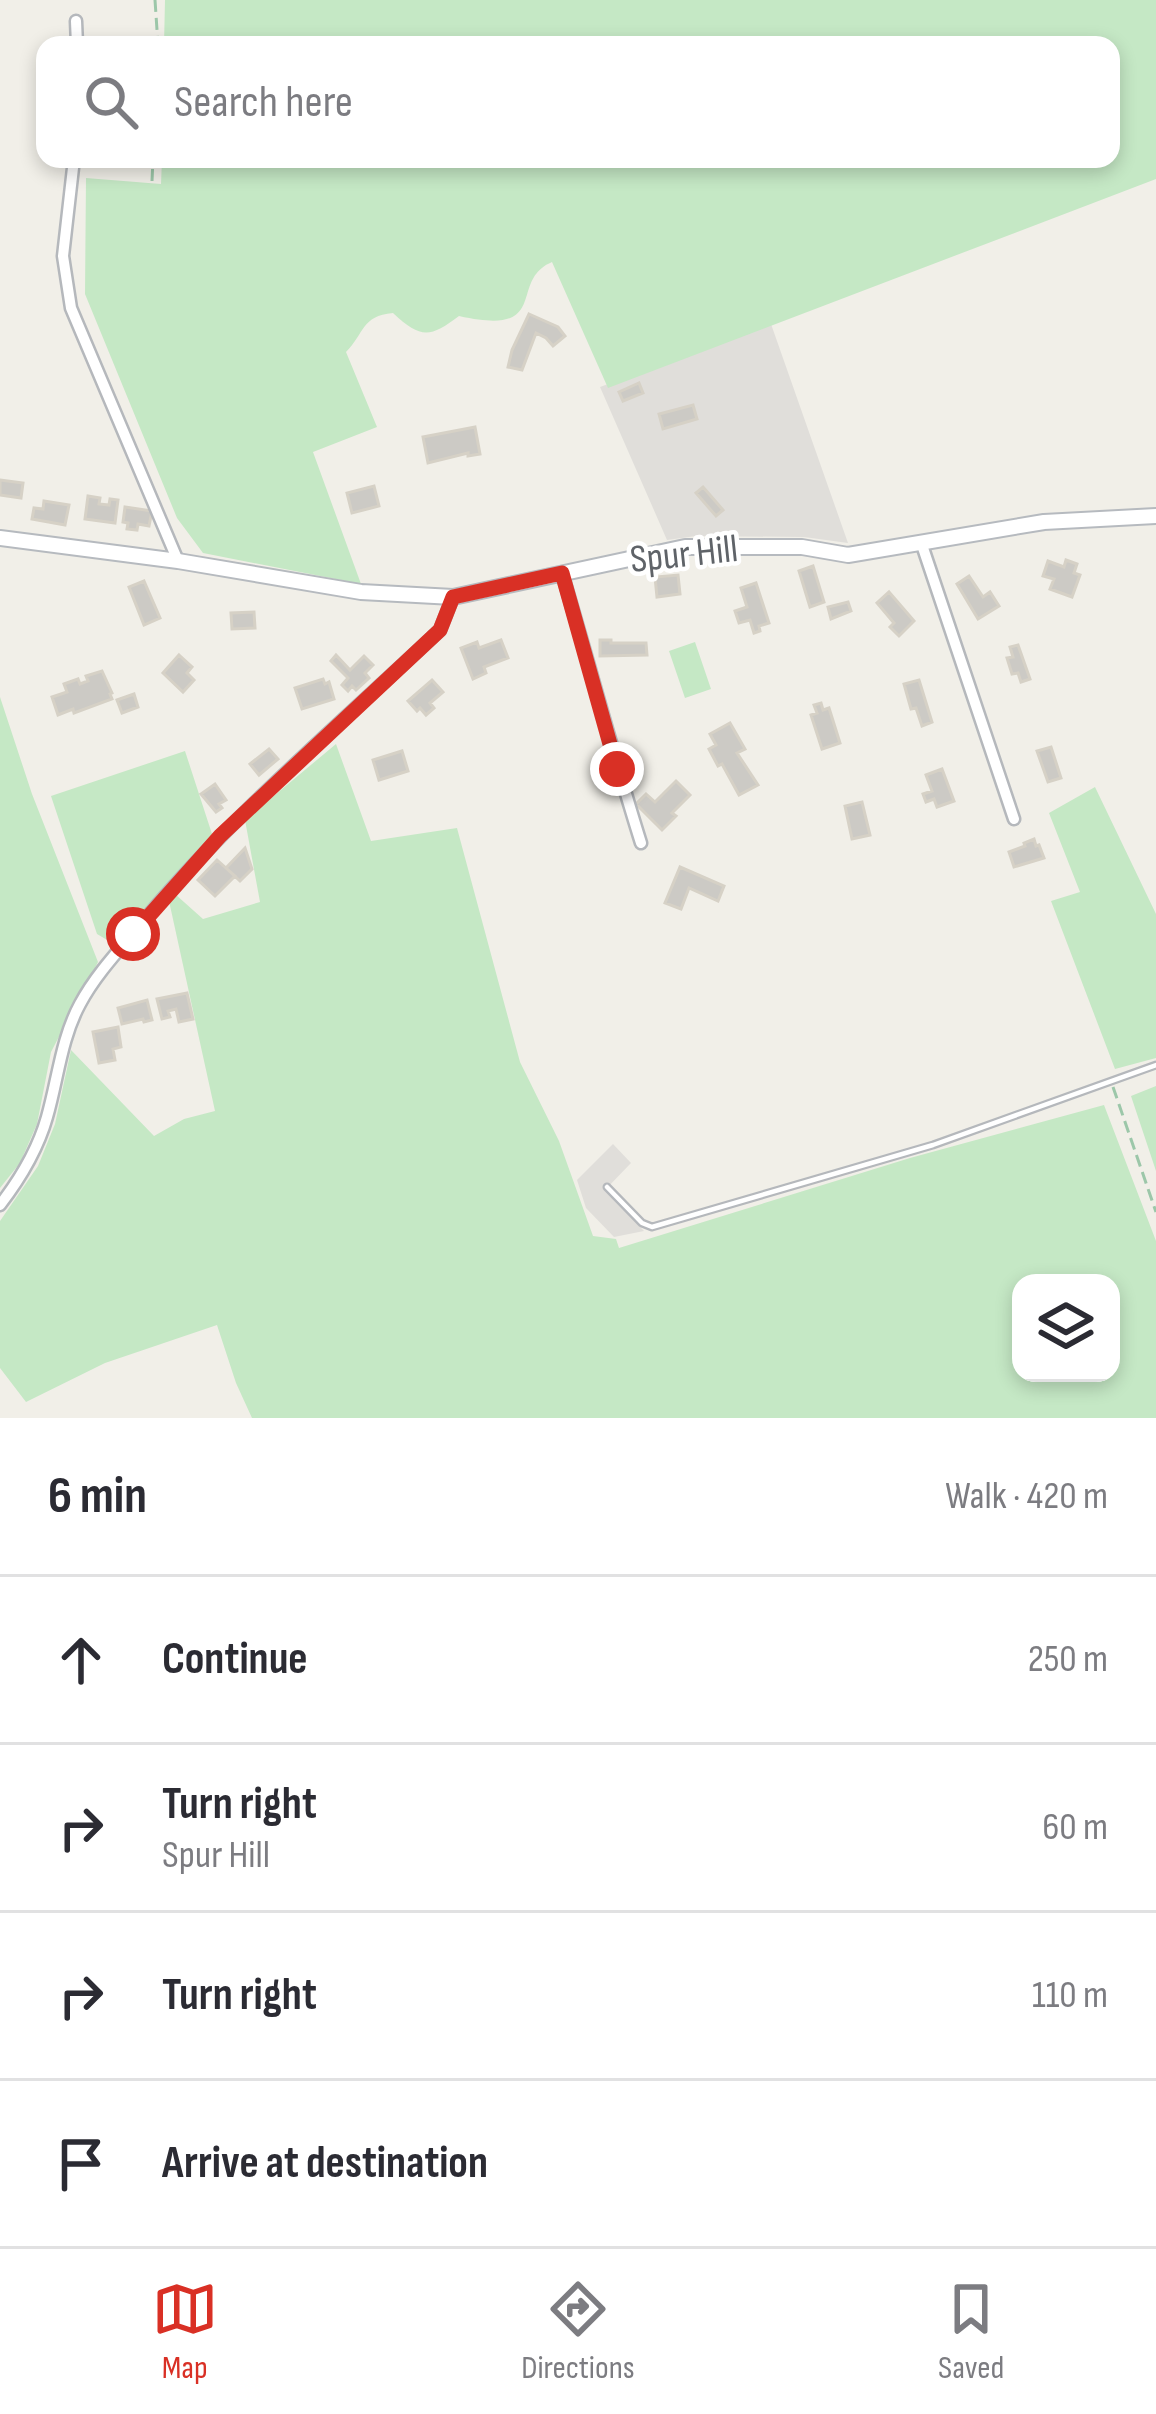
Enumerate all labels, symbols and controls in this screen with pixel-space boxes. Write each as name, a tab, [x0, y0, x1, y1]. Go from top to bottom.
search box	[36, 36, 1120, 168]
icon: search	[78, 69, 144, 135]
text: Search here	[174, 75, 353, 130]
street label: Spur Hill	[628, 526, 740, 584]
route end	[590, 742, 644, 796]
route start	[106, 907, 160, 961]
map controls	[1012, 1274, 1120, 1382]
button: layers	[1012, 1274, 1120, 1382]
text: 6 min	[48, 1466, 147, 1527]
text: Walk · 420 m	[945, 1473, 1108, 1520]
icon: ahead	[48, 1627, 114, 1693]
text: Continue	[162, 1632, 308, 1687]
text: 250 m	[1028, 1636, 1108, 1683]
text: Turn right	[162, 1777, 317, 1832]
icon: right	[48, 1795, 114, 1861]
text: 60 m	[1042, 1804, 1108, 1851]
text: Spur Hill	[162, 1832, 270, 1879]
icon: right	[48, 1963, 114, 2029]
text: Turn right	[162, 1968, 317, 2023]
text: 110 m	[1032, 1972, 1108, 2019]
icon: arrive	[48, 2131, 114, 2197]
text: Arrive at destination	[162, 2136, 488, 2191]
tab: Map	[152, 2276, 218, 2388]
tab: Directions	[521, 2276, 635, 2388]
tab: Saved	[938, 2276, 1004, 2388]

